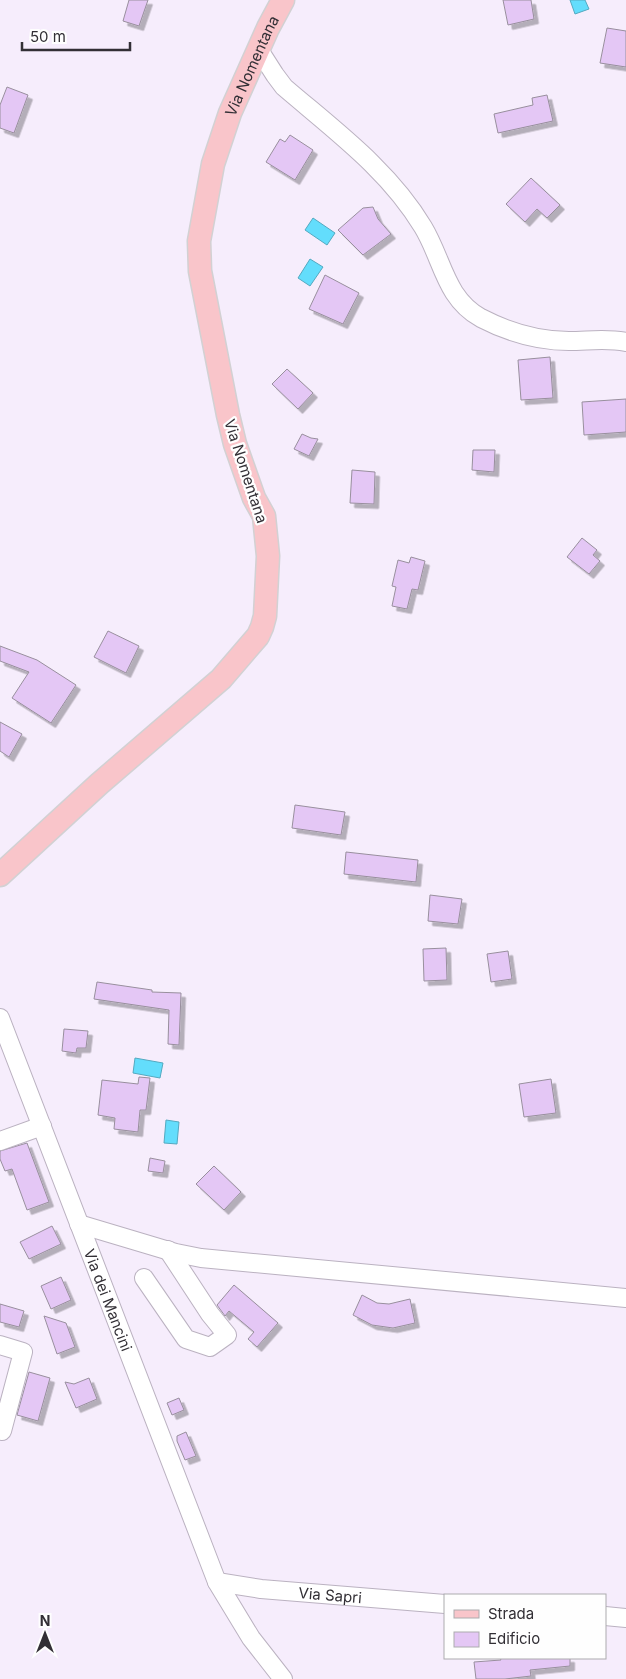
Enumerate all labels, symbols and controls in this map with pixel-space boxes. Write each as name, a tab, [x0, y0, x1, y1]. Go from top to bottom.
street label: Via Nomentana	[220, 12, 283, 119]
scale bar	[22, 20, 130, 52]
text: 50 m	[30, 27, 66, 46]
street label: Via Nomentana	[220, 417, 272, 525]
street label: Via dei Mancini	[80, 1246, 137, 1354]
street label: Via Sapri	[298, 1583, 363, 1607]
legend	[444, 1594, 606, 1659]
text: Strada	[488, 1604, 534, 1623]
north arrow	[20, 1609, 70, 1659]
text: N	[40, 1612, 50, 1629]
text: Edificio	[488, 1629, 540, 1648]

